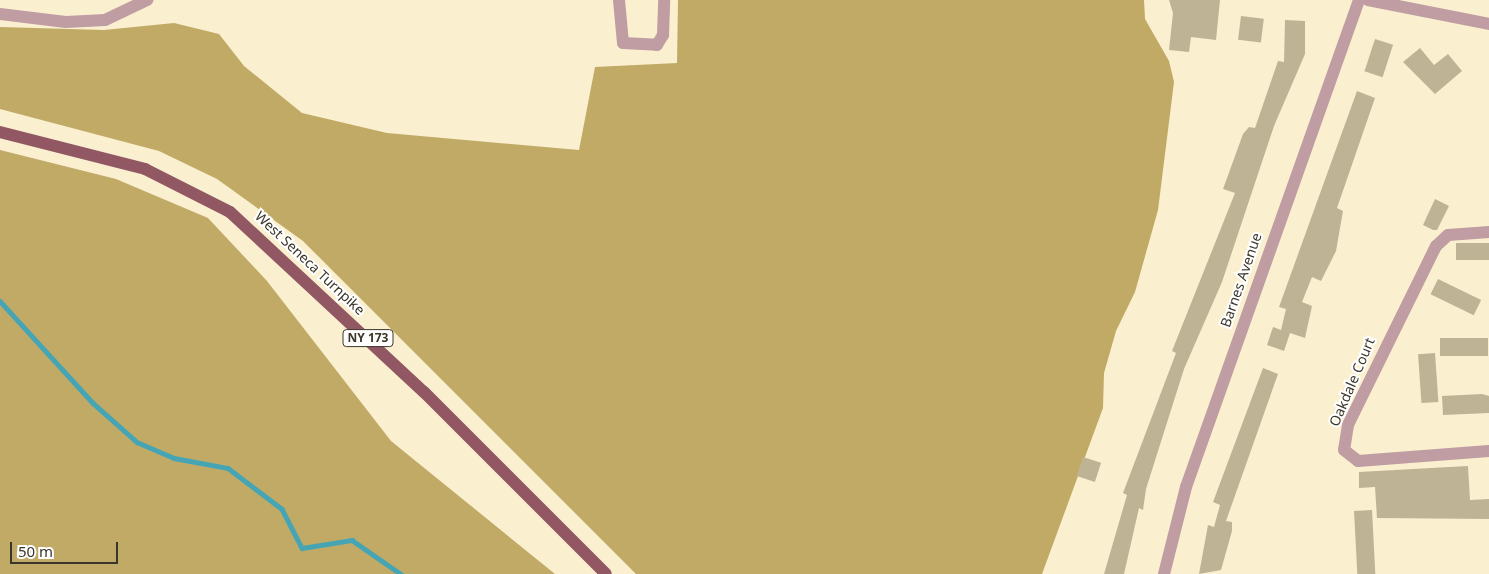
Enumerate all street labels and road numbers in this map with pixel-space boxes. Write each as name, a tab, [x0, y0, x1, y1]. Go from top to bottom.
street label: West Seneca Turnpike	[252, 208, 368, 318]
street label: Barnes Avenue	[1217, 231, 1265, 329]
road number: NY 173	[342, 328, 394, 348]
street label: Oakdale Court	[1326, 335, 1378, 429]

